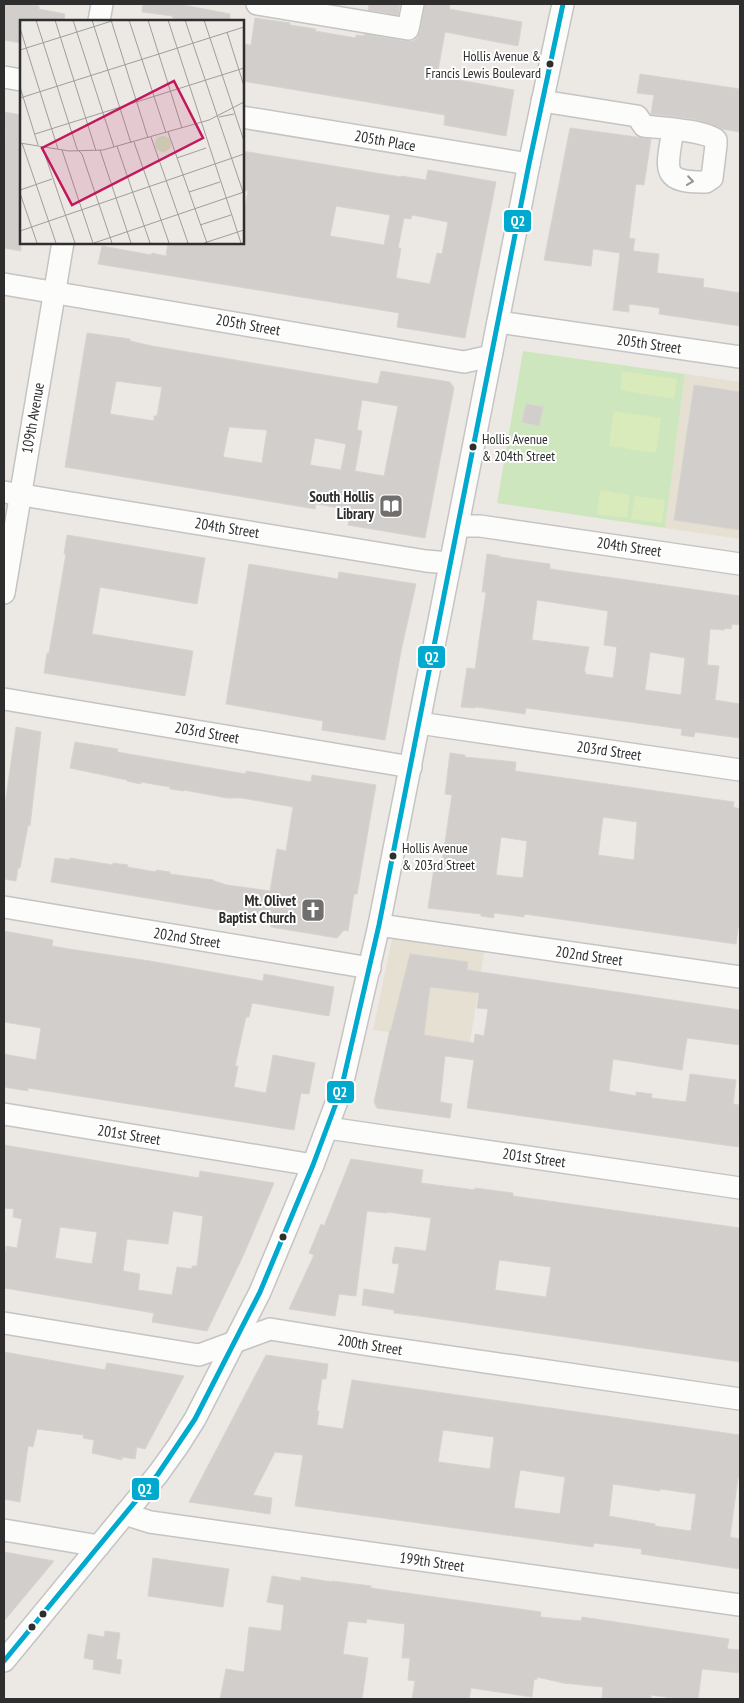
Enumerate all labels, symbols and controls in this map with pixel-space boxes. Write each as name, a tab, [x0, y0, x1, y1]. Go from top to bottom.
inset map	[20, 20, 244, 244]
place label: Hollis Avenue & Francis Lewis Boulevard	[426, 47, 541, 82]
marker: Hollis Avenue & Francis Lewis Boulevard	[545, 59, 555, 69]
street label: 205th Place	[353, 126, 417, 155]
one-way arrow	[686, 175, 694, 186]
line badge: Q2	[503, 209, 532, 233]
text: Q2	[511, 212, 525, 230]
street label: 205th Street	[214, 309, 282, 340]
street label: 205th Street	[615, 330, 683, 357]
street label: 109th Avenue	[17, 381, 48, 455]
place label: Hollis Avenue & 204th Street	[482, 430, 555, 465]
marker: Hollis Avenue & 204th Street	[468, 442, 478, 452]
place label: South Hollis Library	[309, 487, 375, 523]
library icon: South Hollis Library	[378, 493, 404, 519]
street label: 204th Street	[193, 513, 261, 542]
street label: 204th Street	[595, 533, 663, 560]
line badge: Q2	[417, 645, 446, 669]
text: Q2	[425, 648, 439, 666]
street label: 203rd Street	[173, 718, 241, 748]
street label: 203rd Street	[576, 737, 643, 764]
place label: Hollis Avenue & 203rd Street	[402, 839, 475, 874]
marker: Hollis Avenue & 203rd Street	[388, 851, 398, 861]
place label: Mt. Olivet Baptist Church	[219, 891, 297, 927]
church icon: Mt. Olivet Baptist Church	[300, 897, 326, 923]
street label: 202nd Street	[152, 923, 222, 952]
street label: 202nd Street	[554, 941, 624, 970]
line badge: Q2	[326, 1080, 355, 1104]
text: Q2	[333, 1083, 347, 1101]
street label: 201st Street	[96, 1120, 162, 1149]
street label: 201st Street	[501, 1144, 567, 1171]
unlabelled marker	[278, 1232, 288, 1242]
street label: 200th Street	[336, 1330, 404, 1359]
line badge: Q2	[131, 1477, 160, 1501]
text: Q2	[138, 1480, 152, 1498]
street label: 199th Street	[398, 1548, 466, 1575]
unlabelled marker	[38, 1609, 48, 1619]
unlabelled marker	[27, 1622, 37, 1632]

